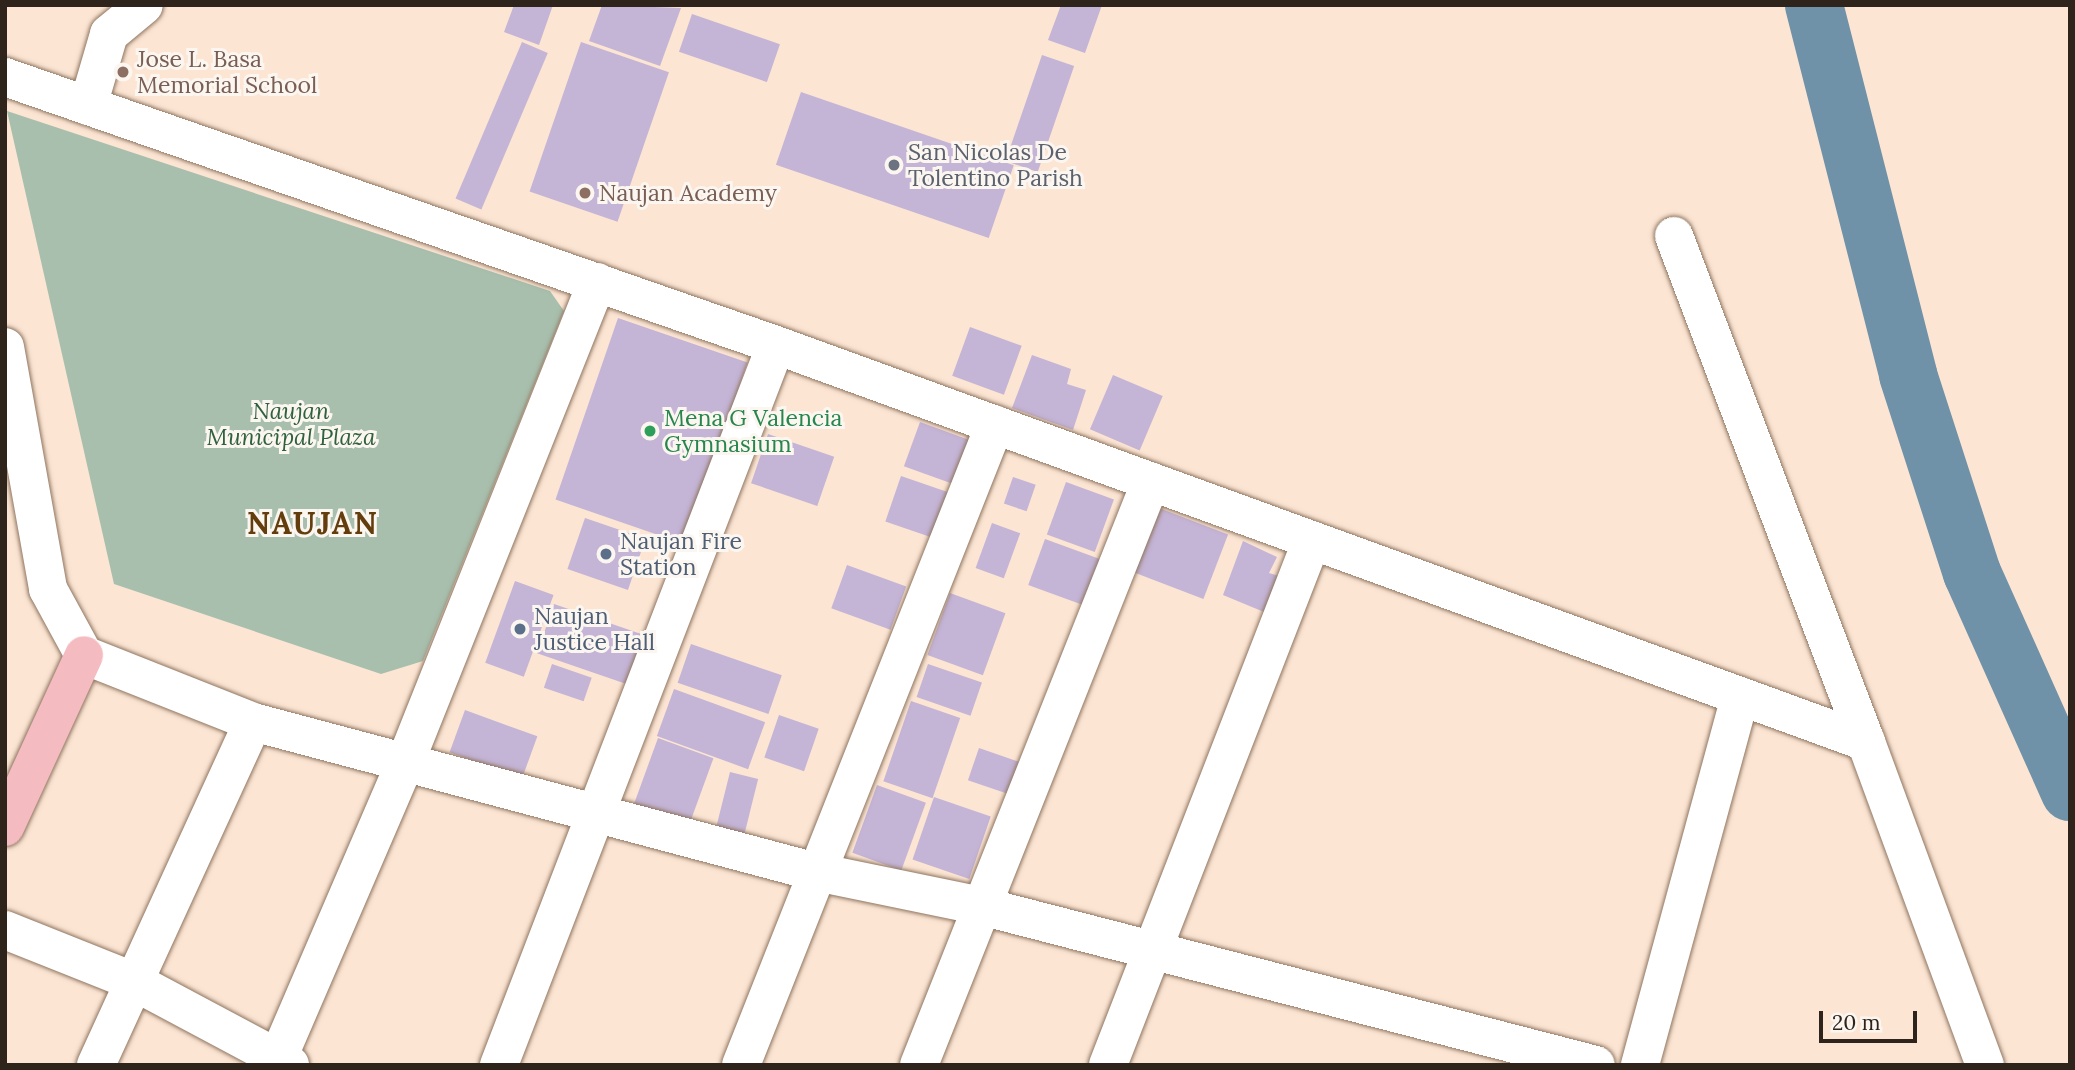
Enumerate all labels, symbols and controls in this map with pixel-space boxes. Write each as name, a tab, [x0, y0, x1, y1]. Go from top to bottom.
place label: Jose L. Basa Memorial School	[137, 45, 317, 99]
marker: Jose L. Basa Memorial School	[115, 64, 131, 80]
place label: San Nicolas De Tolentino Parish	[908, 138, 1083, 192]
marker: San Nicolas De Tolentino Parish	[886, 157, 902, 173]
place label: Naujan Academy	[599, 179, 777, 207]
marker: Naujan Academy	[577, 185, 593, 201]
park label: Naujan Municipal Plaza	[206, 397, 376, 451]
place label: Mena G Valencia Gymnasium	[664, 404, 842, 458]
marker: Mena G Valencia Gymnasium	[642, 423, 658, 439]
district label: NAUJAN	[248, 505, 378, 541]
place label: Naujan Fire Station	[620, 527, 742, 581]
marker: Naujan Fire Station	[598, 546, 614, 562]
place label: Naujan Justice Hall	[534, 602, 655, 656]
marker: Naujan Justice Hall	[512, 621, 528, 637]
scale bar	[1823, 996, 1921, 1040]
text: 20 m	[1832, 1009, 1881, 1036]

